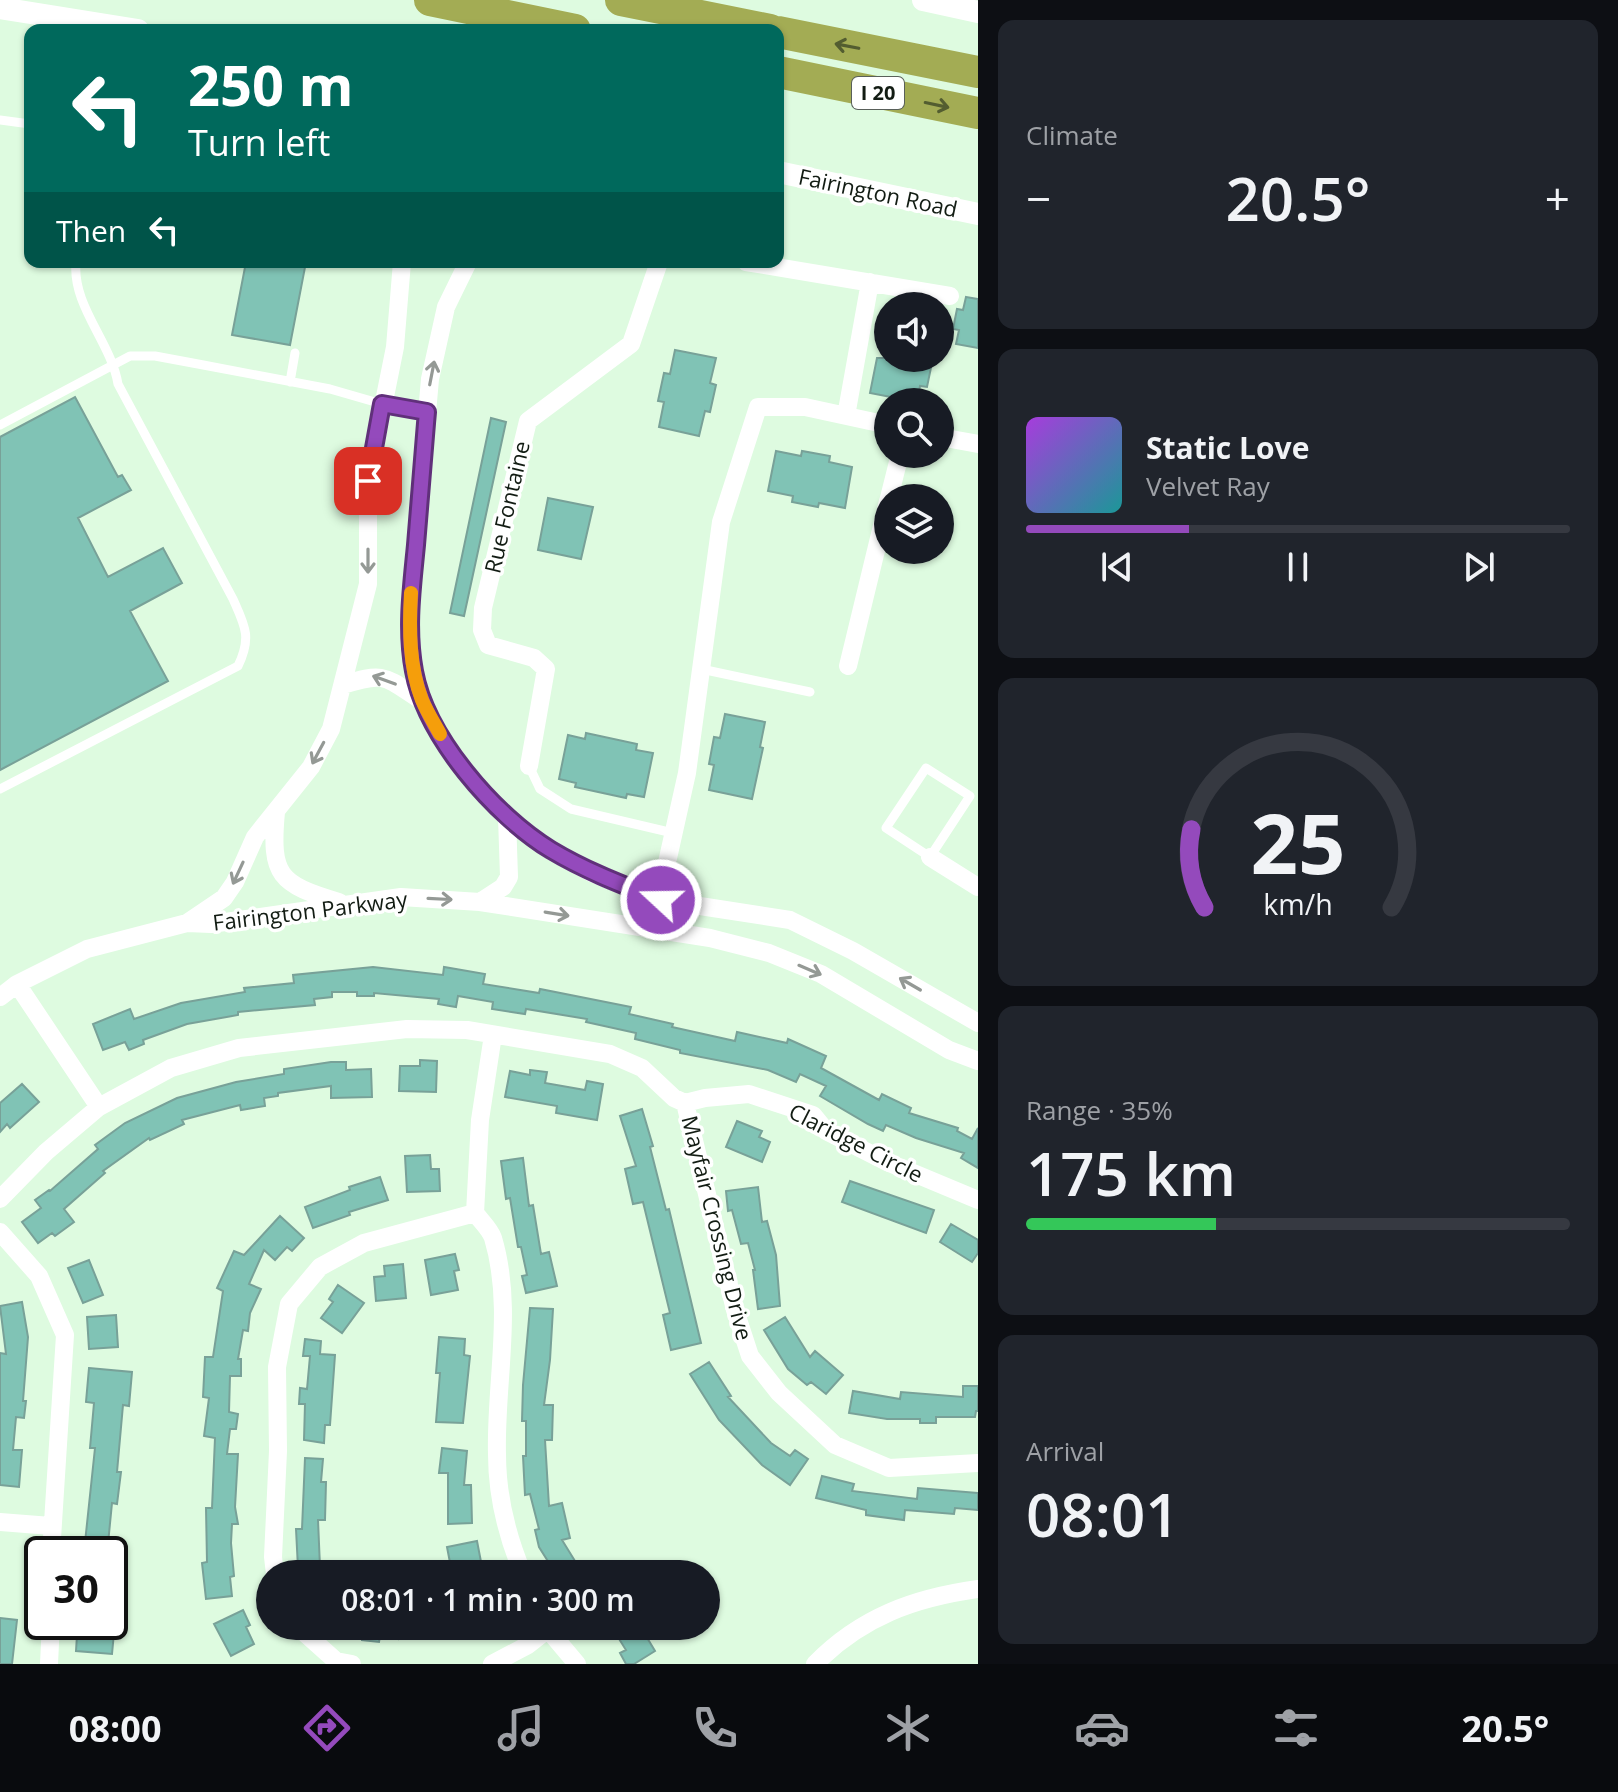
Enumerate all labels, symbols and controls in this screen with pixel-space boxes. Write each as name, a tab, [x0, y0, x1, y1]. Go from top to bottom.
one-way arrow	[834, 37, 860, 52]
text: 250 m	[188, 46, 354, 122]
icon: left	[56, 56, 160, 160]
road number: I 20	[852, 77, 904, 109]
one-way arrow	[923, 98, 949, 113]
text: Climate	[1026, 117, 1118, 153]
text: Turn left	[188, 118, 330, 167]
text: 20.5°	[1225, 157, 1371, 239]
street label: Fairington Road	[796, 161, 961, 224]
text: −	[1026, 168, 1051, 228]
text: +	[1545, 168, 1570, 228]
icon: left	[142, 208, 186, 252]
text: Then	[56, 210, 126, 251]
map controls	[874, 292, 954, 564]
button: sound	[874, 292, 954, 372]
one-way arrow	[425, 361, 440, 386]
button: search	[874, 388, 954, 468]
text: Static Love	[1146, 427, 1309, 468]
street label: Rue Fontaine	[476, 438, 536, 576]
pin	[334, 447, 402, 515]
icon: arrive	[346, 459, 390, 503]
text: Velvet Ray	[1146, 468, 1270, 504]
button: layers	[874, 484, 954, 564]
icon: previous	[1095, 545, 1139, 589]
icon: pause	[1276, 545, 1320, 589]
icon: next	[1457, 545, 1501, 589]
one-way arrow	[360, 547, 376, 574]
one-way arrow	[372, 672, 397, 687]
one-way arrow	[310, 740, 326, 764]
text: 25	[1250, 785, 1346, 898]
position arrow	[619, 858, 703, 942]
one-way arrow	[230, 861, 245, 885]
street label: Fairington Parkway	[211, 883, 410, 937]
text: km/h	[1263, 884, 1333, 923]
one-way arrow	[426, 892, 453, 907]
one-way arrow	[544, 907, 569, 922]
one-way arrow	[797, 964, 822, 978]
one-way arrow	[899, 976, 923, 991]
text: Range · 35%	[1026, 1092, 1173, 1128]
street label: Claridge Circle	[784, 1095, 929, 1189]
street label: Mayfair Crossing Drive	[676, 1112, 760, 1343]
text: 175 km	[1026, 1132, 1236, 1214]
text: Arrival	[1026, 1433, 1104, 1469]
text: 08:01	[1026, 1473, 1180, 1555]
speed limit sign: 30	[24, 1536, 128, 1640]
text: 08:01 · 1 min · 300 m	[341, 1579, 635, 1620]
icon: directions	[299, 1700, 355, 1756]
icon: music	[493, 1700, 549, 1756]
icon: phone	[687, 1700, 743, 1756]
icon: climate	[880, 1700, 936, 1756]
icon: car	[1074, 1700, 1130, 1756]
icon: filters	[1268, 1700, 1324, 1756]
text: 08:00	[69, 1704, 161, 1753]
text: 20.5°	[1462, 1704, 1549, 1753]

